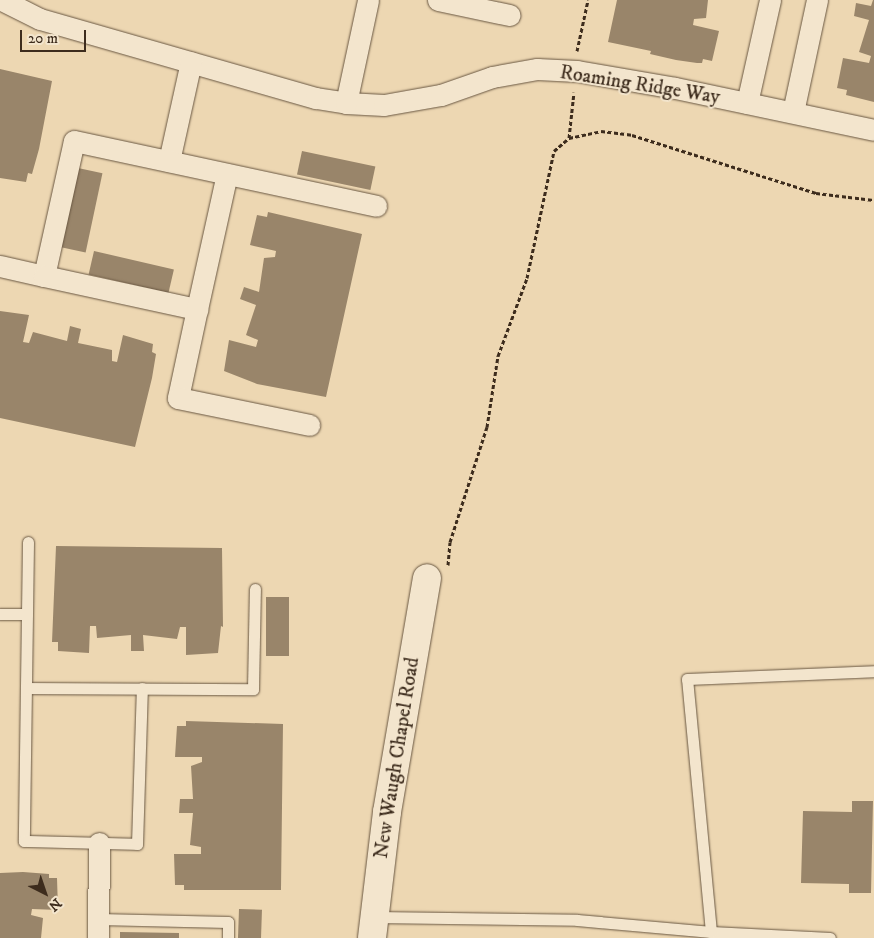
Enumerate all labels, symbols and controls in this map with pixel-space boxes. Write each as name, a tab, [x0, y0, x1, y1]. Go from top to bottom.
scale bar	[22, 20, 89, 52]
text: 20 m	[28, 29, 58, 48]
street label: Roaming Ridge Way	[558, 60, 722, 110]
street label: New Waugh Chapel Road	[369, 656, 425, 860]
north arrow	[20, 868, 70, 918]
text: N	[45, 894, 65, 915]

